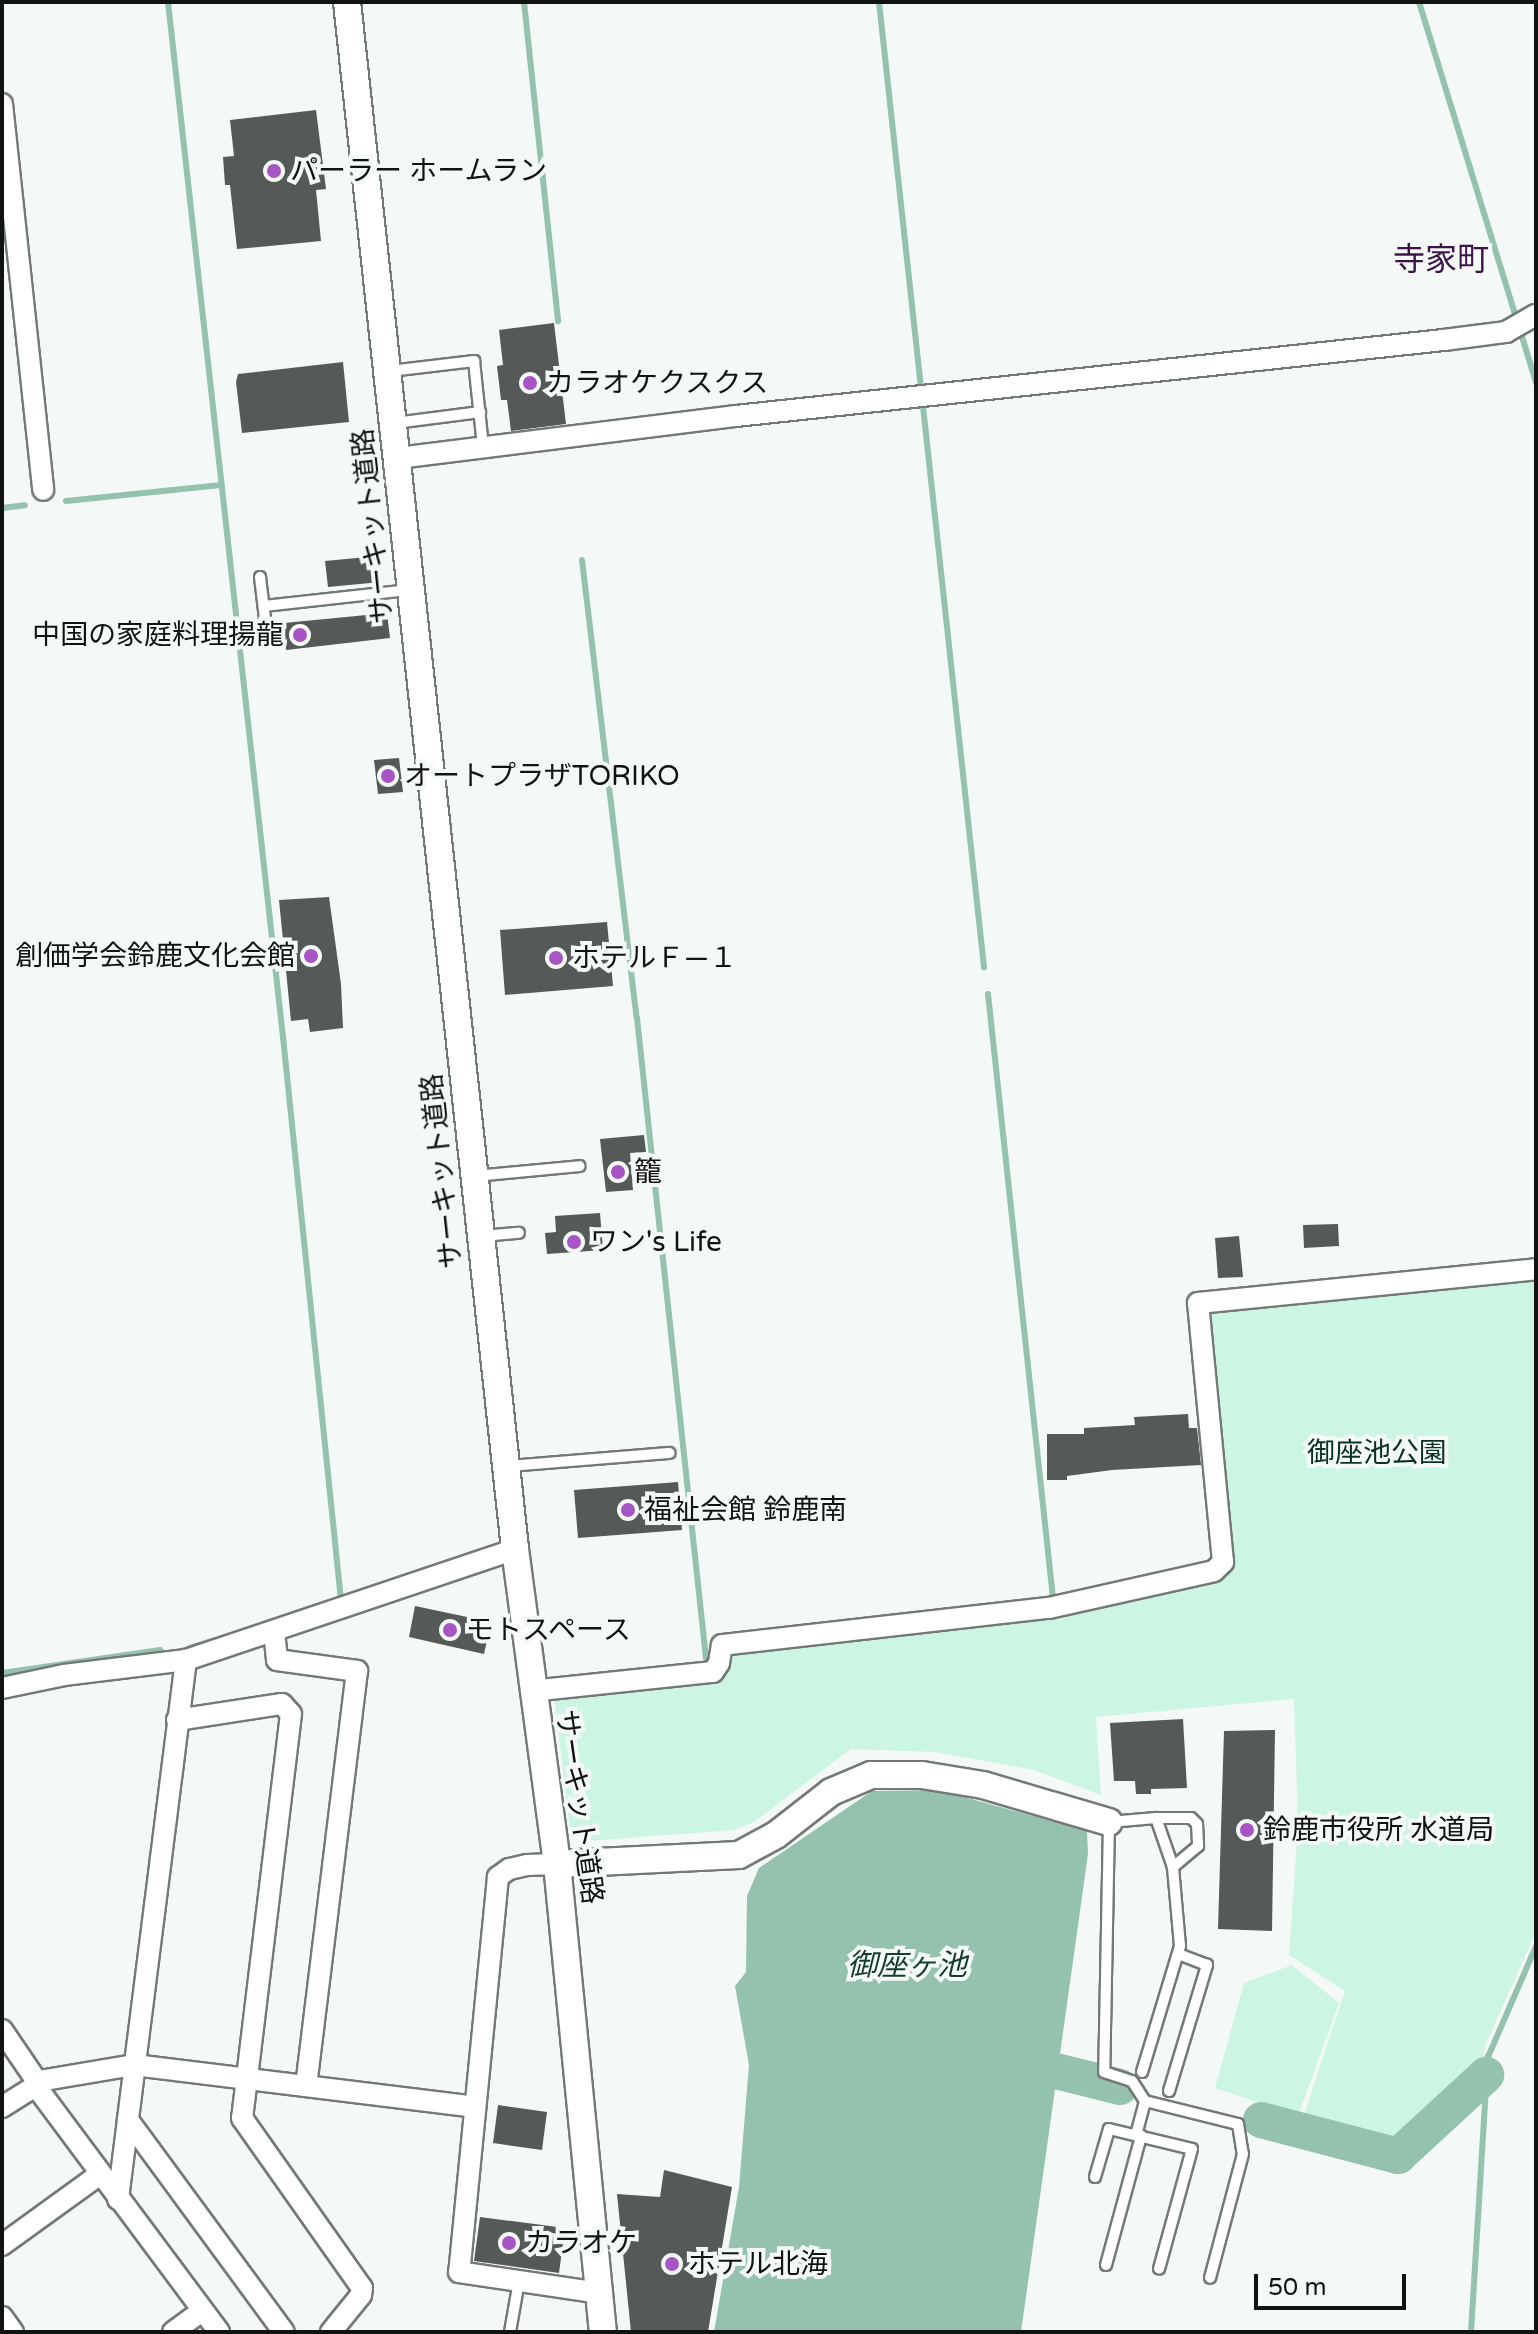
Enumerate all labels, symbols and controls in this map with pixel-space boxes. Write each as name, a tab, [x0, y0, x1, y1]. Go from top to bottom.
place label: パーラー ホームラン	[290, 154, 549, 188]
marker: パーラー ホームラン	[265, 162, 283, 180]
district label: 寺家町	[1393, 241, 1489, 279]
place label: カラオケクスクス	[546, 366, 770, 400]
marker: カラオケクスクス	[521, 374, 539, 392]
street label: サーキット道路	[346, 427, 400, 625]
place label: 中国の家庭料理揚龍	[32, 618, 284, 652]
marker: 中国の家庭料理揚龍	[291, 626, 309, 644]
place label: オートプラザTORIKO	[404, 759, 680, 793]
marker: オートプラザTORIKO	[379, 767, 397, 785]
place label: 創価学会鈴鹿文化会館	[15, 939, 295, 973]
place label: ホテルＦ―１	[572, 941, 737, 975]
marker: 創価学会鈴鹿文化会館	[302, 947, 320, 965]
marker: ホテルＦ―１	[547, 949, 565, 967]
street label: サーキット道路	[415, 1072, 469, 1270]
place label: 籠	[634, 1155, 662, 1189]
marker: 籠	[609, 1163, 627, 1181]
place label: ワン's Life	[590, 1225, 722, 1259]
marker: ワン's Life	[565, 1233, 583, 1251]
park label: 御座池公園	[1307, 1436, 1447, 1470]
place label: 福祉会館 鈴鹿南	[644, 1493, 847, 1527]
marker: 福祉会館 鈴鹿南	[619, 1501, 637, 1519]
place label: モトスペース	[466, 1613, 634, 1647]
marker: モトスペース	[441, 1621, 459, 1639]
street label: サーキット道路	[549, 1708, 609, 1906]
place label: 鈴鹿市役所 水道局	[1263, 1813, 1494, 1847]
marker: 鈴鹿市役所 水道局	[1238, 1821, 1256, 1839]
water label: 御座ヶ池	[847, 1948, 967, 1984]
place label: カラオケ	[525, 2226, 637, 2260]
marker: カラオケ	[500, 2234, 518, 2252]
place label: ホテル北海	[688, 2247, 828, 2281]
marker: ホテル北海	[663, 2255, 681, 2273]
scale bar	[1258, 2258, 1410, 2308]
text: 50 m	[1268, 2273, 1326, 2302]

